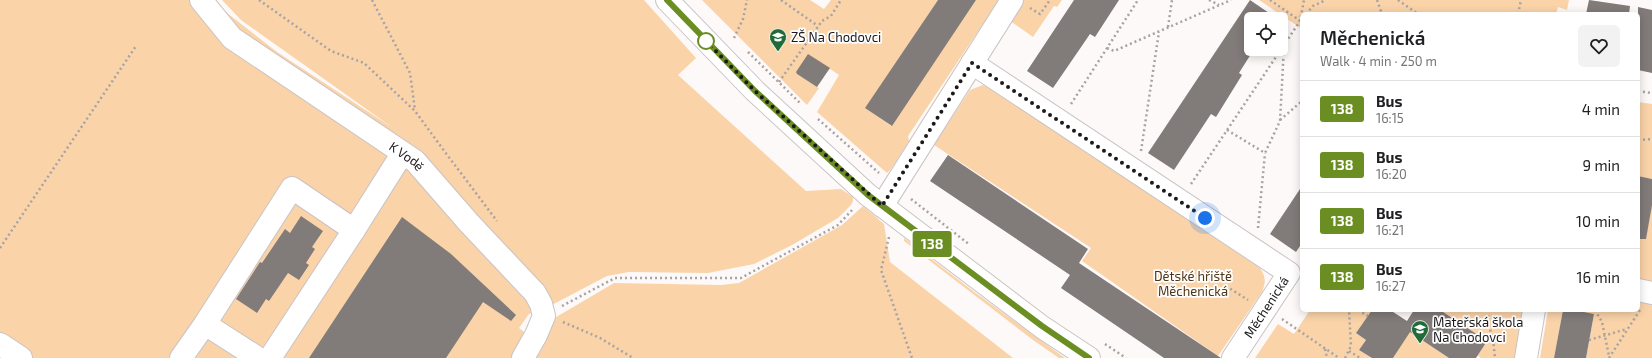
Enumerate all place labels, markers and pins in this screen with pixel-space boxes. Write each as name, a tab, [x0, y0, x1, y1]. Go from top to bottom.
school or university icon: ZŠ Na Chodovci	[768, 27, 788, 52]
place label: ZŠ Na Chodovci	[791, 29, 881, 45]
unlabelled marker	[697, 32, 715, 50]
place label: Mateřská škola Na Chodovci	[1433, 314, 1523, 345]
school or university icon: Mateřská škola Na Chodovci	[1410, 319, 1430, 344]

